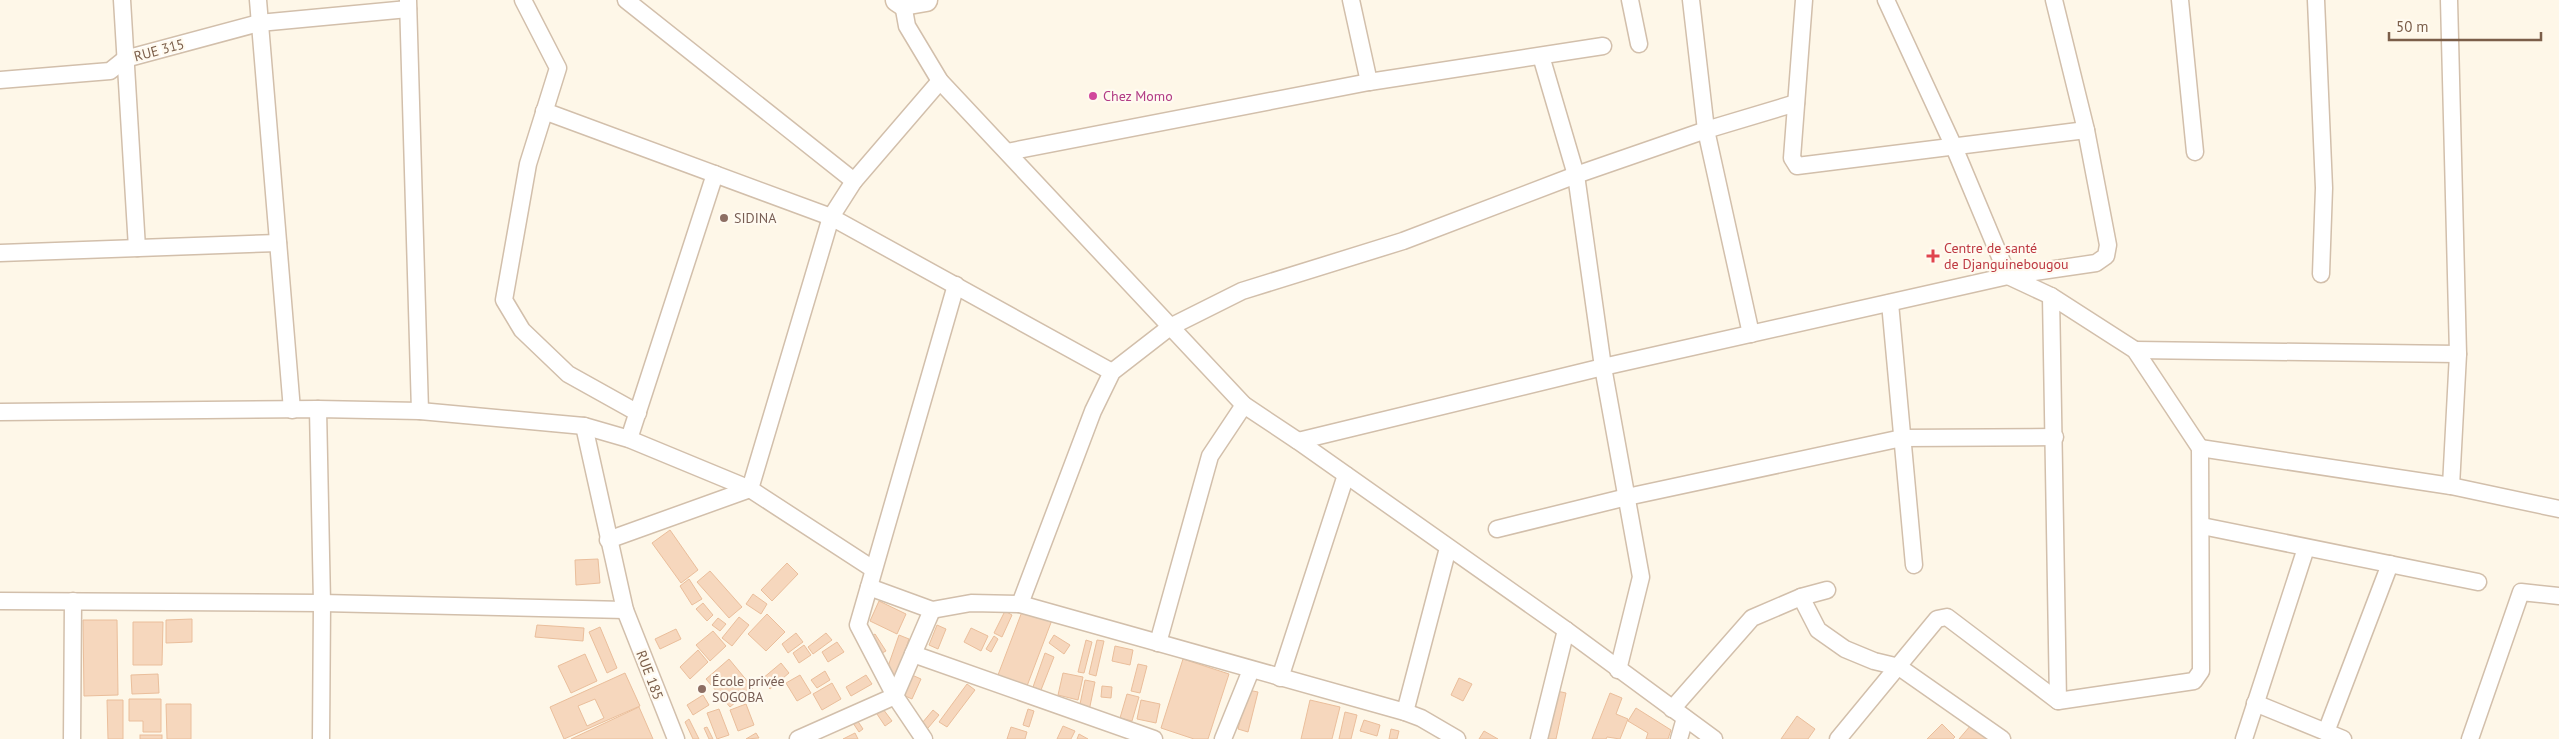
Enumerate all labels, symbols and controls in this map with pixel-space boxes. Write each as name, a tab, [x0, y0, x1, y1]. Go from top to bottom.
scale bar	[2389, 10, 2542, 42]
text: 50 m	[2396, 17, 2429, 36]
street label: RUE 315	[132, 35, 186, 65]
place label: Chez Momo	[1103, 87, 1173, 105]
marker: Chez Momo	[1087, 90, 1099, 102]
place label: SIDINA	[734, 209, 777, 227]
marker: SIDINA	[718, 212, 730, 224]
place label: Centre de santé de Djanguinebougou	[1944, 239, 2069, 273]
marker: Centre de santé de Djanguinebougou	[1926, 249, 1940, 263]
street label: RUE 185	[632, 648, 668, 702]
place label: École privée SOGOBA	[712, 672, 785, 706]
marker: École privée SOGOBA	[696, 683, 708, 695]

